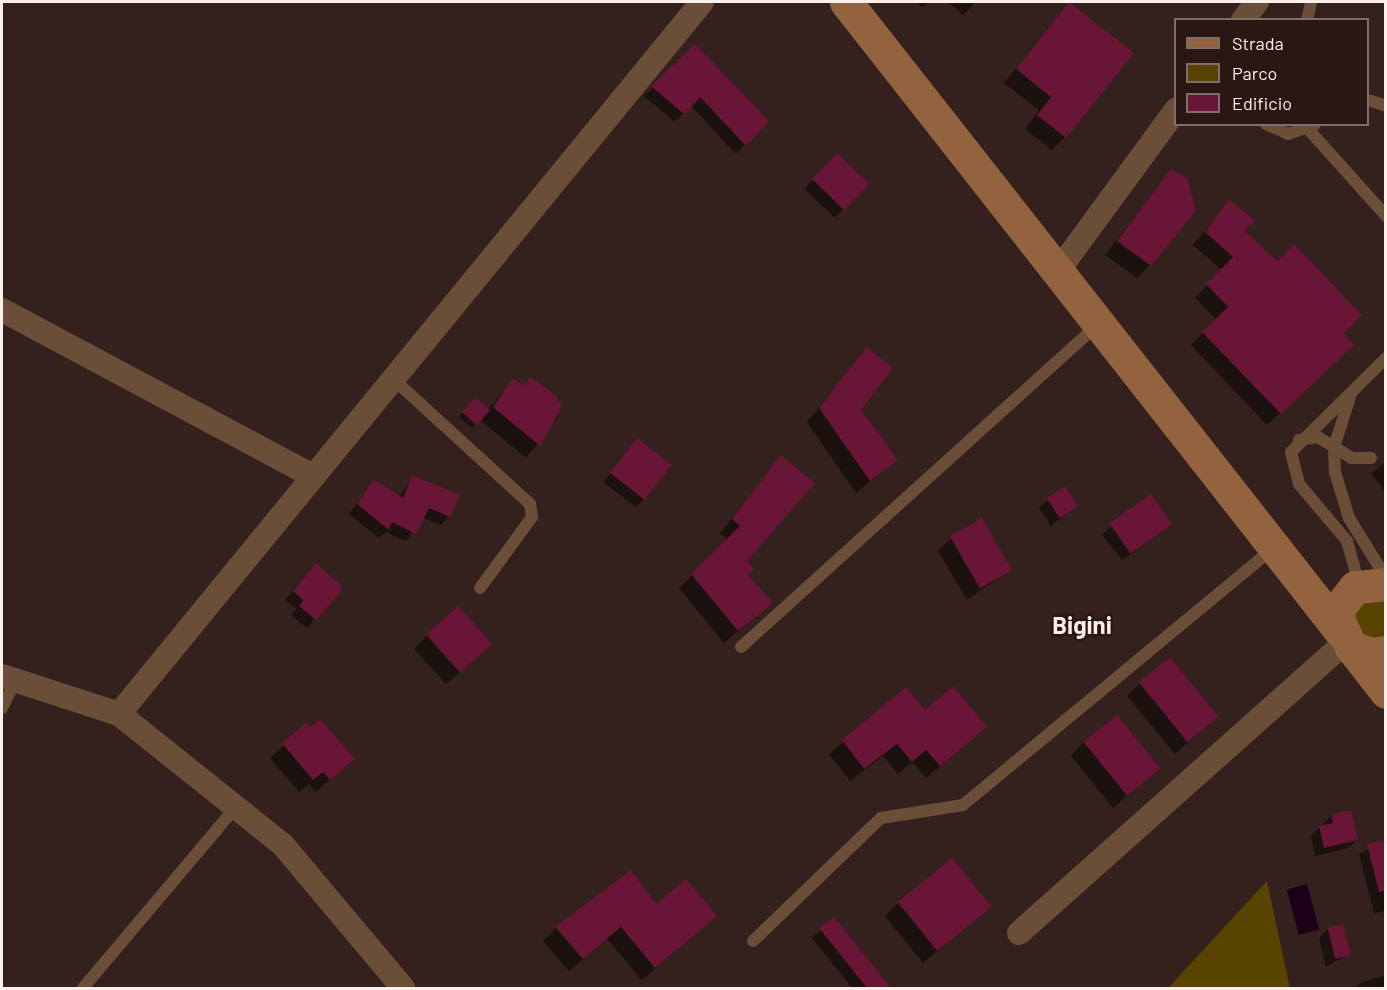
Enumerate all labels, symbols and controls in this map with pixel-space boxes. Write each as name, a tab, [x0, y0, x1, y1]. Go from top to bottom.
legend	[1174, 18, 1369, 126]
text: Strada	[1232, 32, 1284, 54]
text: Parco	[1232, 62, 1277, 84]
text: Edificio	[1232, 92, 1292, 114]
district label: Bigini	[1052, 611, 1112, 639]

